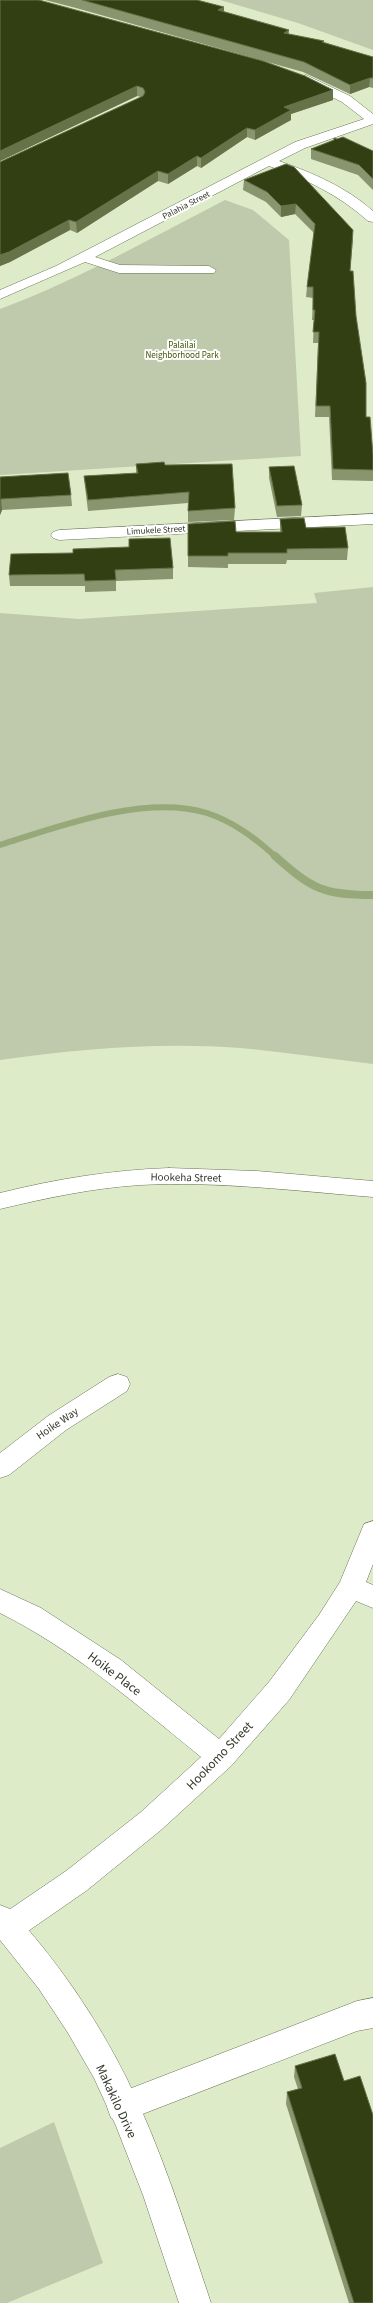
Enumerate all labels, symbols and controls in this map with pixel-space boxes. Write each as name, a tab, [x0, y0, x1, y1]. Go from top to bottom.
street label: Palahia Street	[160, 188, 212, 223]
park label: Palailai Neighborhood Park	[145, 339, 219, 362]
street label: Limukele Street	[126, 522, 186, 539]
street label: Hookeha Street	[150, 1169, 222, 1186]
street label: Hoike Way	[33, 1404, 81, 1443]
street label: Hoike Place	[84, 1648, 145, 1700]
street label: Hookomo Street	[182, 1717, 257, 1794]
street label: Makakilo Drive	[91, 2062, 141, 2141]

